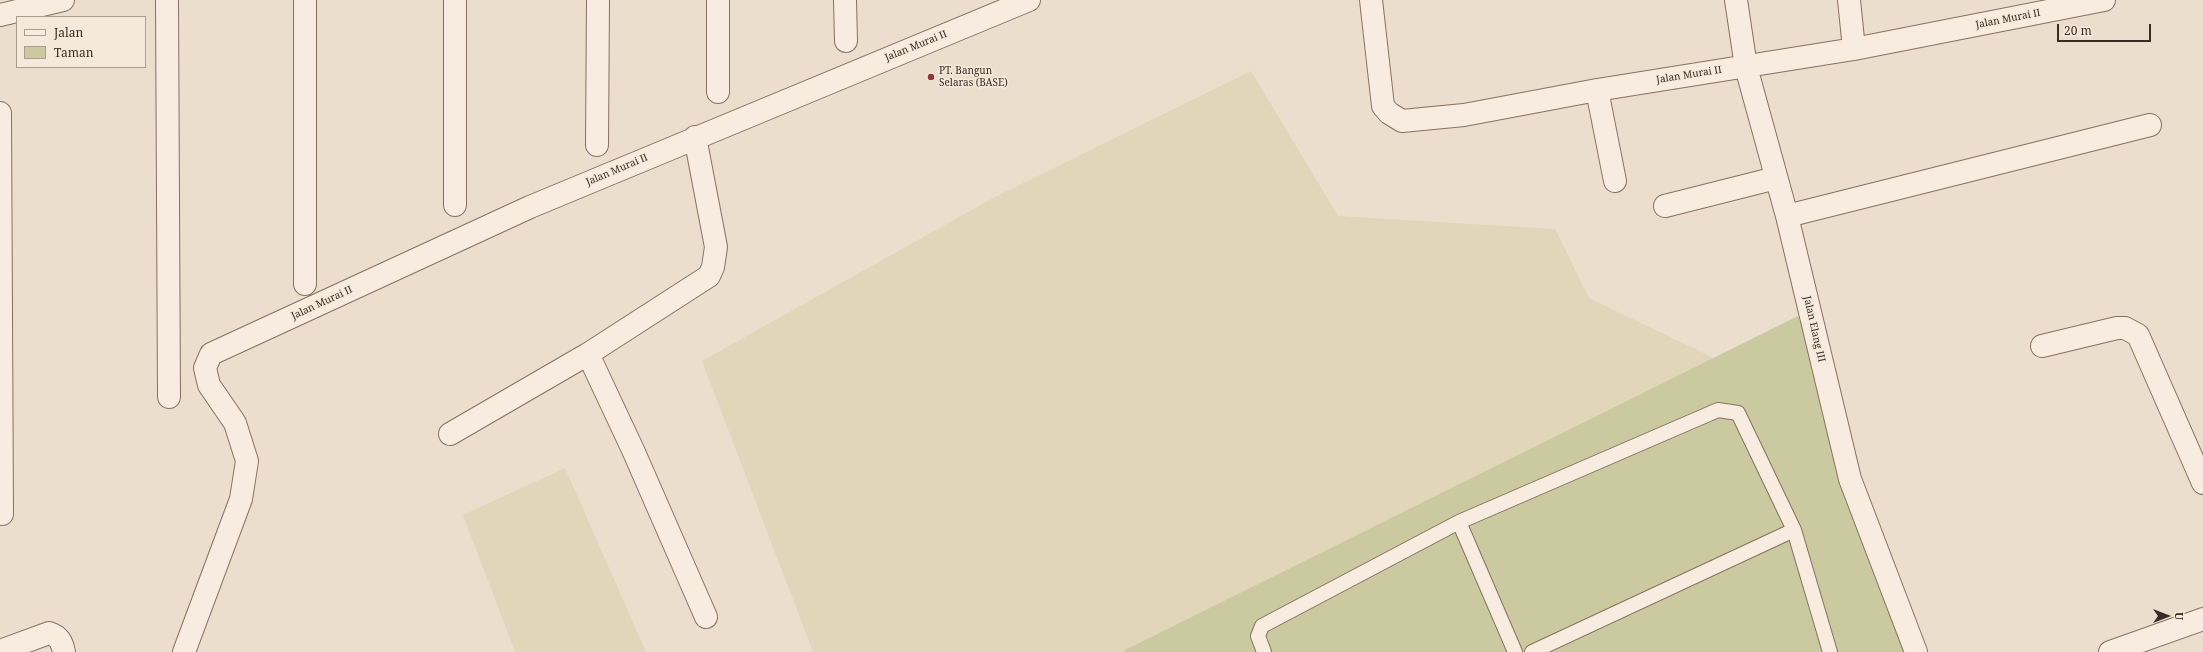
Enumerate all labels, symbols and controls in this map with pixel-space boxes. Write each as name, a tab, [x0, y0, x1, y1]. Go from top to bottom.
street label: Jalan Murai II	[1974, 7, 2042, 31]
legend	[16, 16, 146, 68]
scale bar	[2059, 16, 2153, 42]
text: 20 m	[2064, 22, 2092, 39]
text: Jalan	[54, 24, 83, 41]
street label: Jalan Murai II	[883, 28, 949, 64]
text: Taman	[54, 44, 94, 61]
street label: Jalan Murai II	[1655, 64, 1723, 86]
place label: PT. Bangun Selaras (BASE)	[939, 65, 1008, 88]
marker: PT. Bangun Selaras (BASE)	[926, 72, 936, 82]
street label: Jalan Murai II	[584, 152, 650, 188]
street label: Jalan Murai II	[290, 284, 354, 322]
street label: Jalan Elang III	[1801, 295, 1827, 363]
north arrow	[2147, 596, 2187, 636]
text: U	[2172, 612, 2187, 620]

